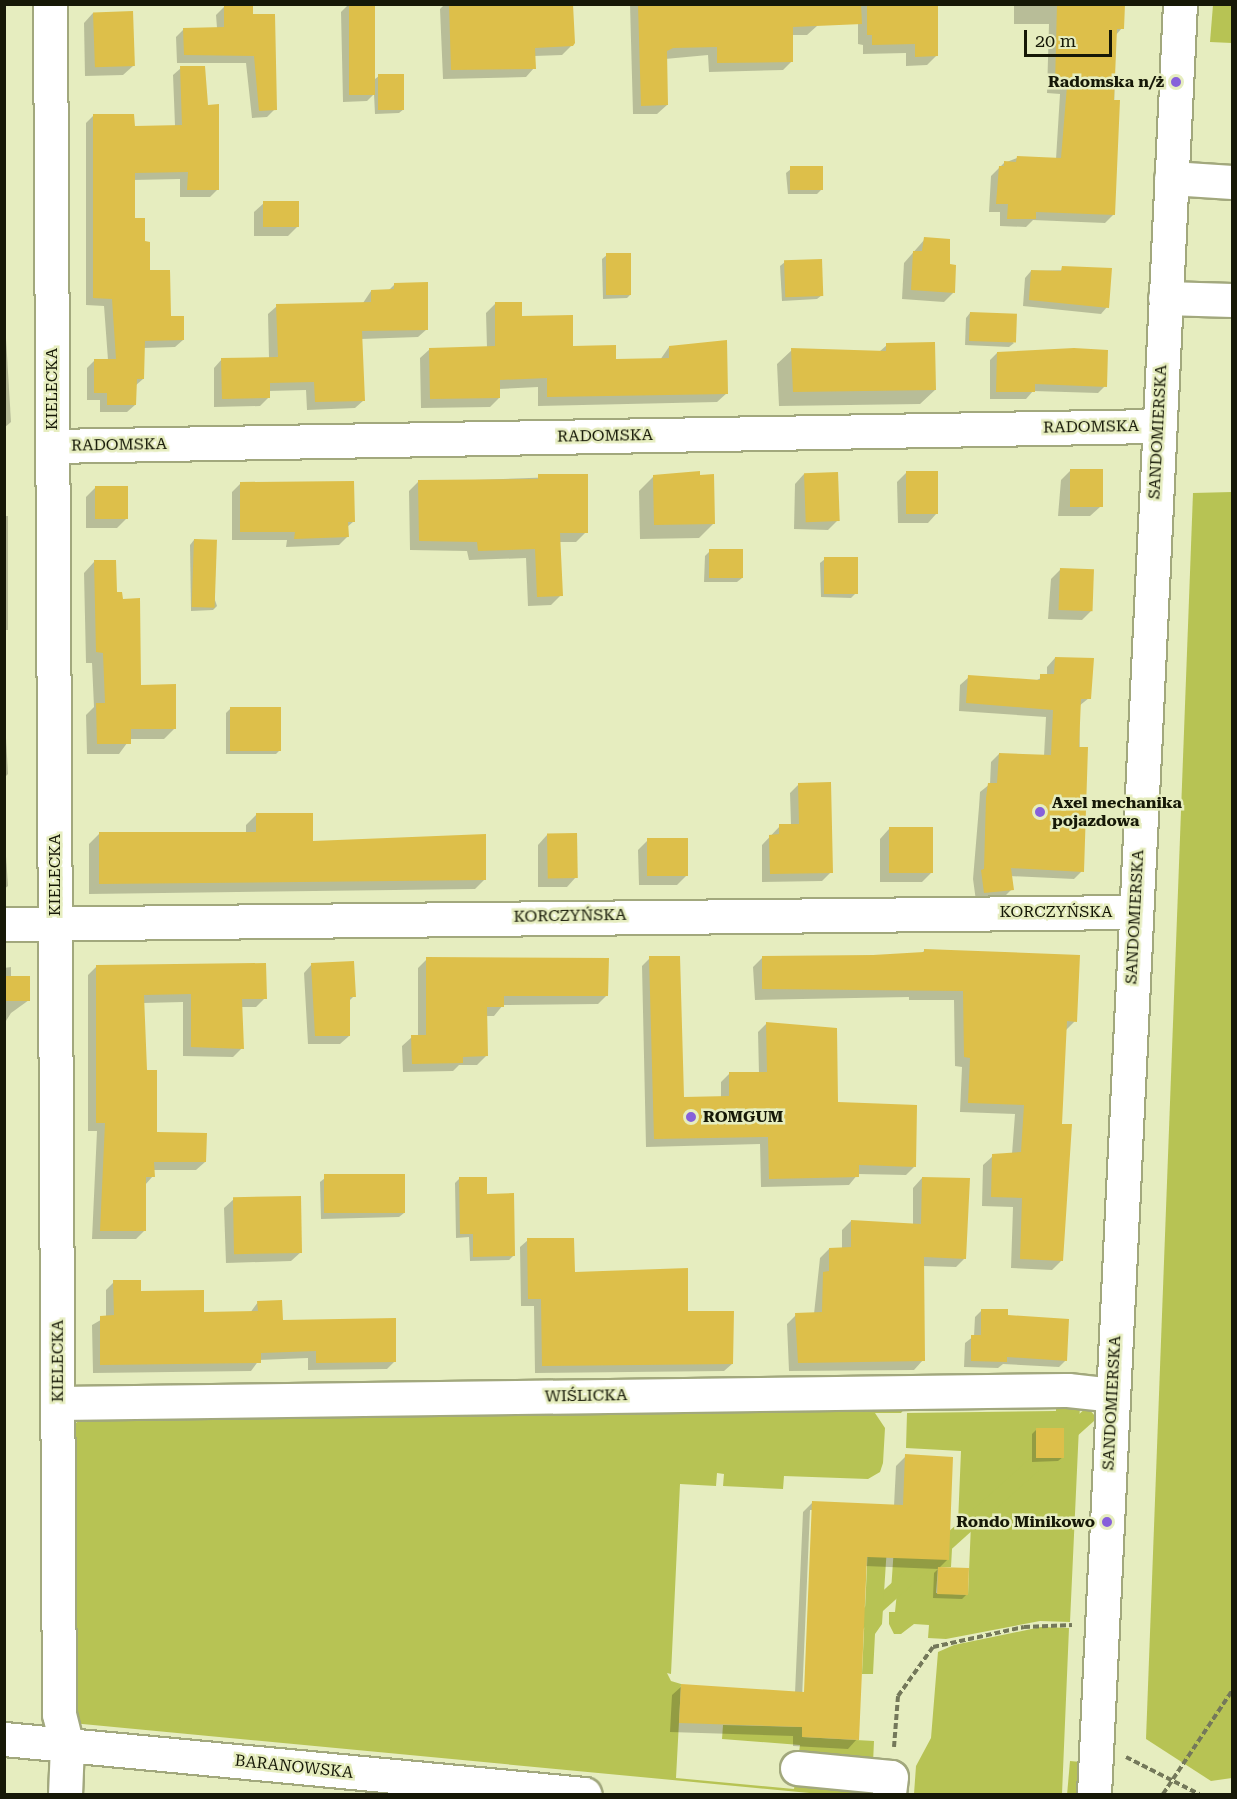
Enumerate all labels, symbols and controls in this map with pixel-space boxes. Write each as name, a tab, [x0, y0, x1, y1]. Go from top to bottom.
scale bar	[1027, 18, 1116, 56]
text: 20 m	[1035, 30, 1076, 51]
place label: Radomska n/ż	[1048, 72, 1164, 92]
marker: Radomska n/ż	[1169, 75, 1183, 89]
street label: KIELECKA	[42, 348, 62, 430]
street label: SANDOMIERSKA	[1145, 364, 1171, 500]
street label: RADOMSKA	[1043, 417, 1139, 437]
street label: RADOMSKA	[557, 426, 653, 446]
street label: RADOMSKA	[71, 435, 167, 455]
place label: Axel mechanika pojazdowa	[1052, 793, 1182, 831]
marker: Axel mechanika pojazdowa	[1033, 805, 1047, 819]
street label: KIELECKA	[45, 834, 65, 916]
street label: SANDOMIERSKA	[1122, 849, 1148, 985]
street label: KORCZYŃSKA	[1000, 902, 1112, 922]
street label: KORCZYŃSKA	[513, 905, 627, 927]
place label: ROMGUM	[703, 1107, 783, 1127]
marker: ROMGUM	[684, 1110, 698, 1124]
street label: KIELECKA	[48, 1320, 68, 1402]
street label: SANDOMIERSKA	[1099, 1335, 1125, 1471]
street label: WIŚLICKA	[544, 1386, 628, 1406]
place label: Rondo Minikowo	[956, 1512, 1095, 1532]
marker: Rondo Minikowo	[1100, 1515, 1114, 1529]
street label: BARANOWSKA	[234, 1751, 354, 1783]

